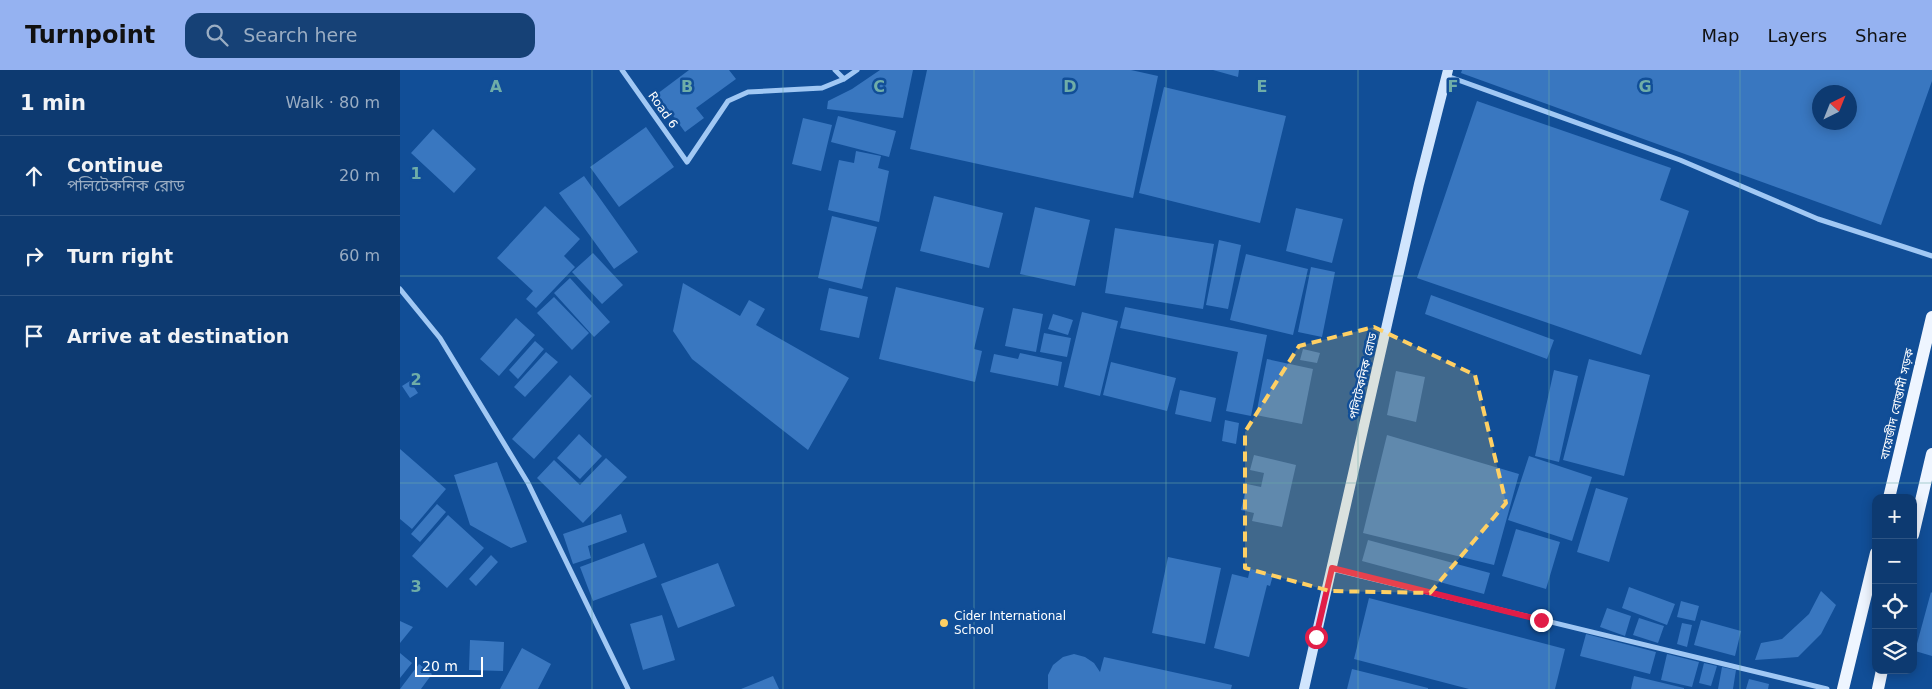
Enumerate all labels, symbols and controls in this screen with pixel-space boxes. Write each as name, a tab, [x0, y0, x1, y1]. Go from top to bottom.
search box	[185, 13, 535, 58]
text: Turnpoint	[25, 21, 155, 49]
icon: search	[203, 21, 231, 49]
text: Search here	[243, 24, 357, 46]
text: Map	[1701, 25, 1739, 46]
text: Layers	[1767, 25, 1827, 46]
text: Share	[1855, 25, 1907, 46]
text: A	[490, 77, 503, 96]
text: B	[681, 77, 693, 96]
text: C	[873, 77, 885, 96]
text: D	[1063, 77, 1077, 96]
text: E	[1257, 77, 1267, 96]
text: F	[1448, 77, 1458, 96]
text: G	[1638, 77, 1652, 96]
north arrow	[1812, 85, 1857, 130]
street label: Road 6	[645, 89, 681, 131]
text: 1 min	[20, 91, 86, 115]
text: Walk · 80 m	[285, 93, 380, 112]
text: Continue	[67, 154, 163, 176]
icon: ahead	[20, 162, 48, 190]
text: 1	[410, 164, 422, 183]
text: 20 m	[339, 166, 380, 185]
text: পলিটেকনিক রোড	[67, 176, 185, 195]
icon: right	[20, 242, 48, 270]
text: Turn right	[67, 245, 173, 267]
text: 60 m	[339, 246, 380, 265]
icon: arrive	[20, 322, 48, 350]
text: Arrive at destination	[67, 325, 289, 347]
street label: পলিটেকনিক রোড	[1345, 331, 1380, 421]
street label: বায়েজীদ বোস্তামী সড়ক	[1876, 347, 1917, 462]
text: 2	[410, 370, 422, 389]
map controls	[1872, 494, 1917, 674]
button: +	[1872, 494, 1917, 539]
button: −	[1872, 539, 1917, 584]
text: 3	[410, 577, 422, 596]
button: locate	[1872, 584, 1917, 629]
place label: Cider International School	[954, 609, 1066, 637]
route end	[1530, 609, 1553, 632]
marker: Cider International School	[938, 617, 950, 629]
route start	[1305, 626, 1328, 649]
button: layers	[1872, 629, 1917, 674]
scale bar	[415, 654, 482, 677]
text: 20 m	[422, 658, 458, 674]

